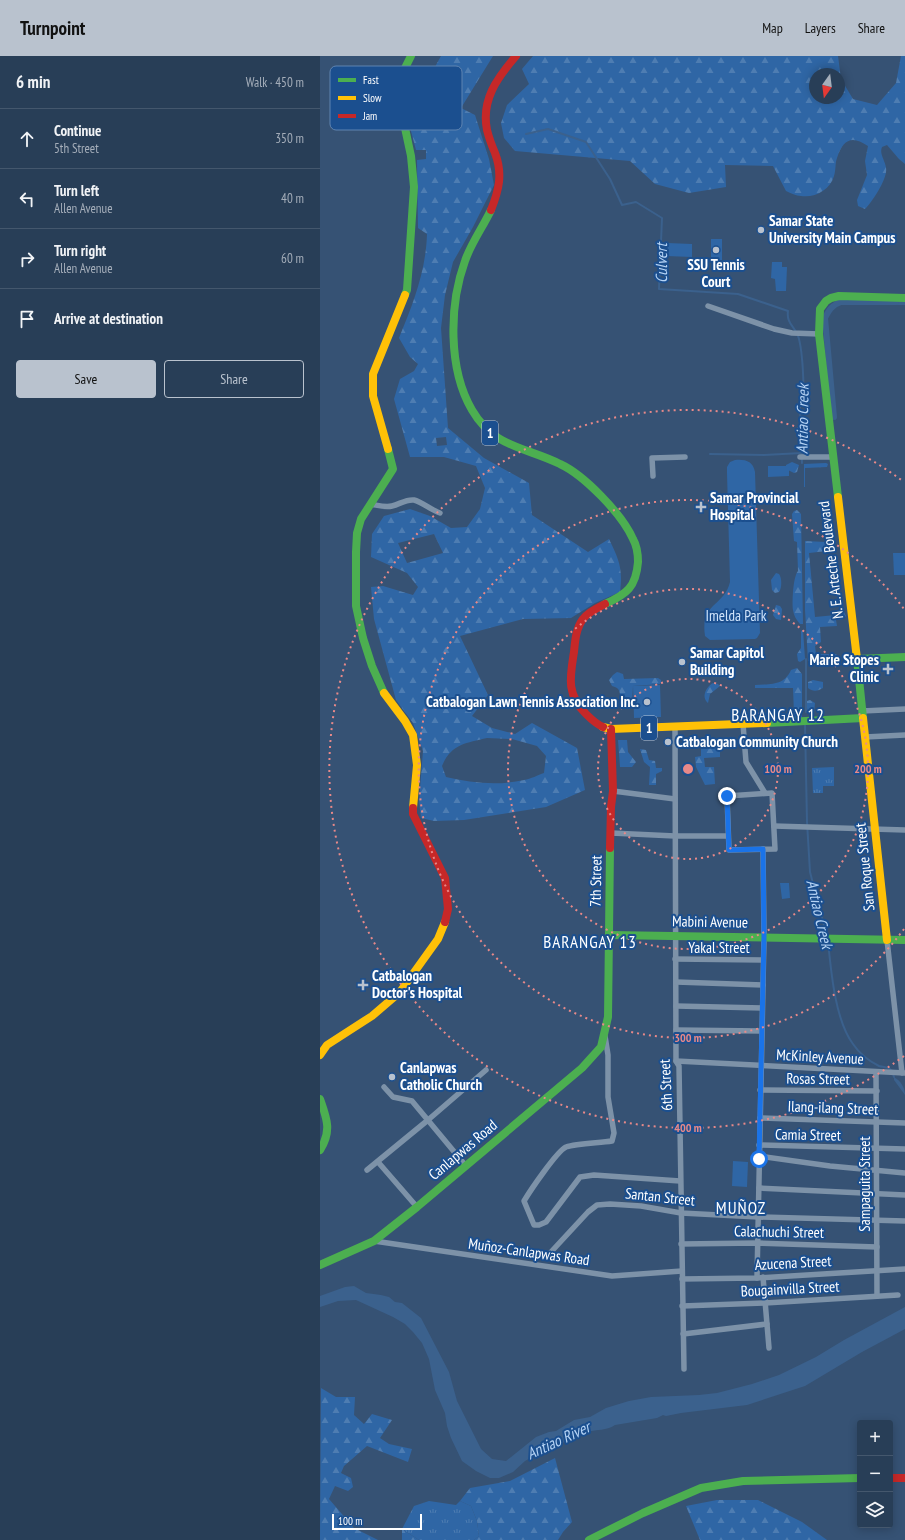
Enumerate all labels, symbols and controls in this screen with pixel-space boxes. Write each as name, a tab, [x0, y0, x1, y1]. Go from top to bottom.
text: Turnpoint	[20, 16, 85, 40]
text: Map	[762, 19, 783, 37]
text: Layers	[805, 19, 836, 37]
text: Share	[858, 19, 885, 37]
legend	[330, 66, 462, 130]
north arrow	[809, 68, 845, 104]
text: 6 min	[16, 71, 50, 93]
text: Fast	[363, 73, 379, 87]
text: Walk · 450 m	[246, 74, 304, 91]
text: Slow	[363, 91, 382, 105]
text: Jam	[362, 109, 377, 123]
text: Continue	[54, 121, 101, 140]
icon: ahead	[16, 128, 38, 150]
text: 350 m	[275, 130, 304, 147]
text: 5th Street	[54, 140, 99, 157]
text: Turn left	[54, 181, 99, 200]
icon: left	[16, 188, 38, 210]
text: 40 m	[281, 190, 304, 207]
text: Allen Avenue	[54, 200, 113, 217]
place label: Samar State University Main Campus	[769, 211, 896, 247]
marker: Samar State University Main Campus	[756, 225, 766, 235]
text: Turn right	[54, 241, 106, 260]
water label: Culvert	[651, 242, 671, 283]
marker: SSU Tennis Court	[711, 245, 721, 255]
icon: right	[16, 248, 38, 270]
text: 60 m	[281, 250, 304, 267]
place label: SSU Tennis Court	[687, 255, 745, 291]
text: Allen Avenue	[54, 260, 113, 277]
icon: arrive	[16, 308, 38, 330]
text: Arrive at destination	[54, 309, 163, 328]
button: Save	[16, 360, 156, 398]
button: Share	[164, 360, 304, 398]
water label: Antiao Creek	[791, 382, 813, 454]
road number: 1	[482, 421, 498, 445]
place label: Samar Provincial Hospital	[710, 488, 799, 524]
street label: N. E. Arteche Boulevard	[814, 500, 847, 620]
marker: Samar Provincial Hospital	[695, 501, 707, 513]
park label: Imelda Park	[706, 606, 767, 625]
place label: Samar Capitol Building	[690, 643, 764, 679]
place label: Marie Stopes Clinic	[810, 650, 880, 686]
marker: Samar Capitol Building	[677, 657, 687, 667]
marker: Marie Stopes Clinic	[882, 663, 894, 675]
place label: Catbalogan Lawn Tennis Association Inc.	[426, 692, 639, 711]
marker: Catbalogan Lawn Tennis Association Inc.	[642, 697, 652, 707]
district label: BARANGAY 12	[731, 704, 825, 726]
road number: 1	[641, 716, 657, 740]
place label: Catbalogan Community Church	[676, 732, 838, 751]
marker: Catbalogan Community Church	[663, 737, 673, 747]
text: 100 m	[764, 761, 792, 776]
text: 200 m	[854, 761, 882, 776]
centre of rings	[681, 762, 695, 776]
route end	[718, 787, 736, 805]
street label: San Roque Street	[850, 822, 879, 912]
street label: 7th Street	[586, 855, 605, 907]
water label: Antiao Creek	[802, 878, 838, 952]
street label: Mabini Avenue	[672, 911, 748, 932]
district label: BARANGAY 13	[543, 931, 637, 953]
street label: Yakal Street	[688, 938, 750, 957]
place label: Catbalogan Doctor's Hospital	[372, 966, 463, 1002]
marker: Catbalogan Doctor's Hospital	[357, 979, 369, 991]
text: 300 m	[674, 1030, 702, 1045]
street label: McKinley Avenue	[776, 1045, 864, 1068]
place label: Canlapwas Catholic Church	[400, 1058, 482, 1094]
street label: 6th Street	[655, 1059, 676, 1111]
street label: Rosas Street	[786, 1068, 850, 1089]
marker: Canlapwas Catholic Church	[387, 1072, 397, 1082]
street label: Ilang-ilang Street	[787, 1096, 879, 1119]
street label: Canlapwas Road	[424, 1115, 501, 1184]
text: 400 m	[674, 1120, 702, 1135]
street label: Camia Street	[775, 1124, 841, 1145]
street label: Sampaguita Street	[855, 1136, 874, 1232]
route start	[750, 1150, 768, 1168]
street label: Santan Street	[624, 1183, 696, 1210]
district label: MUÑOZ	[716, 1197, 766, 1219]
street label: Calachuchi Street	[734, 1221, 824, 1242]
street label: Muñoz-Canlapwas Road	[467, 1234, 591, 1269]
street label: Azucena Street	[754, 1251, 832, 1274]
street label: Bougainvilla Street	[740, 1276, 840, 1301]
water label: Antiao River	[523, 1416, 595, 1463]
map controls	[857, 1420, 893, 1528]
button: +	[857, 1420, 893, 1456]
button: −	[857, 1456, 893, 1492]
button: layers	[857, 1492, 893, 1528]
scale bar	[332, 1512, 422, 1531]
text: 100 m	[338, 1514, 362, 1528]

